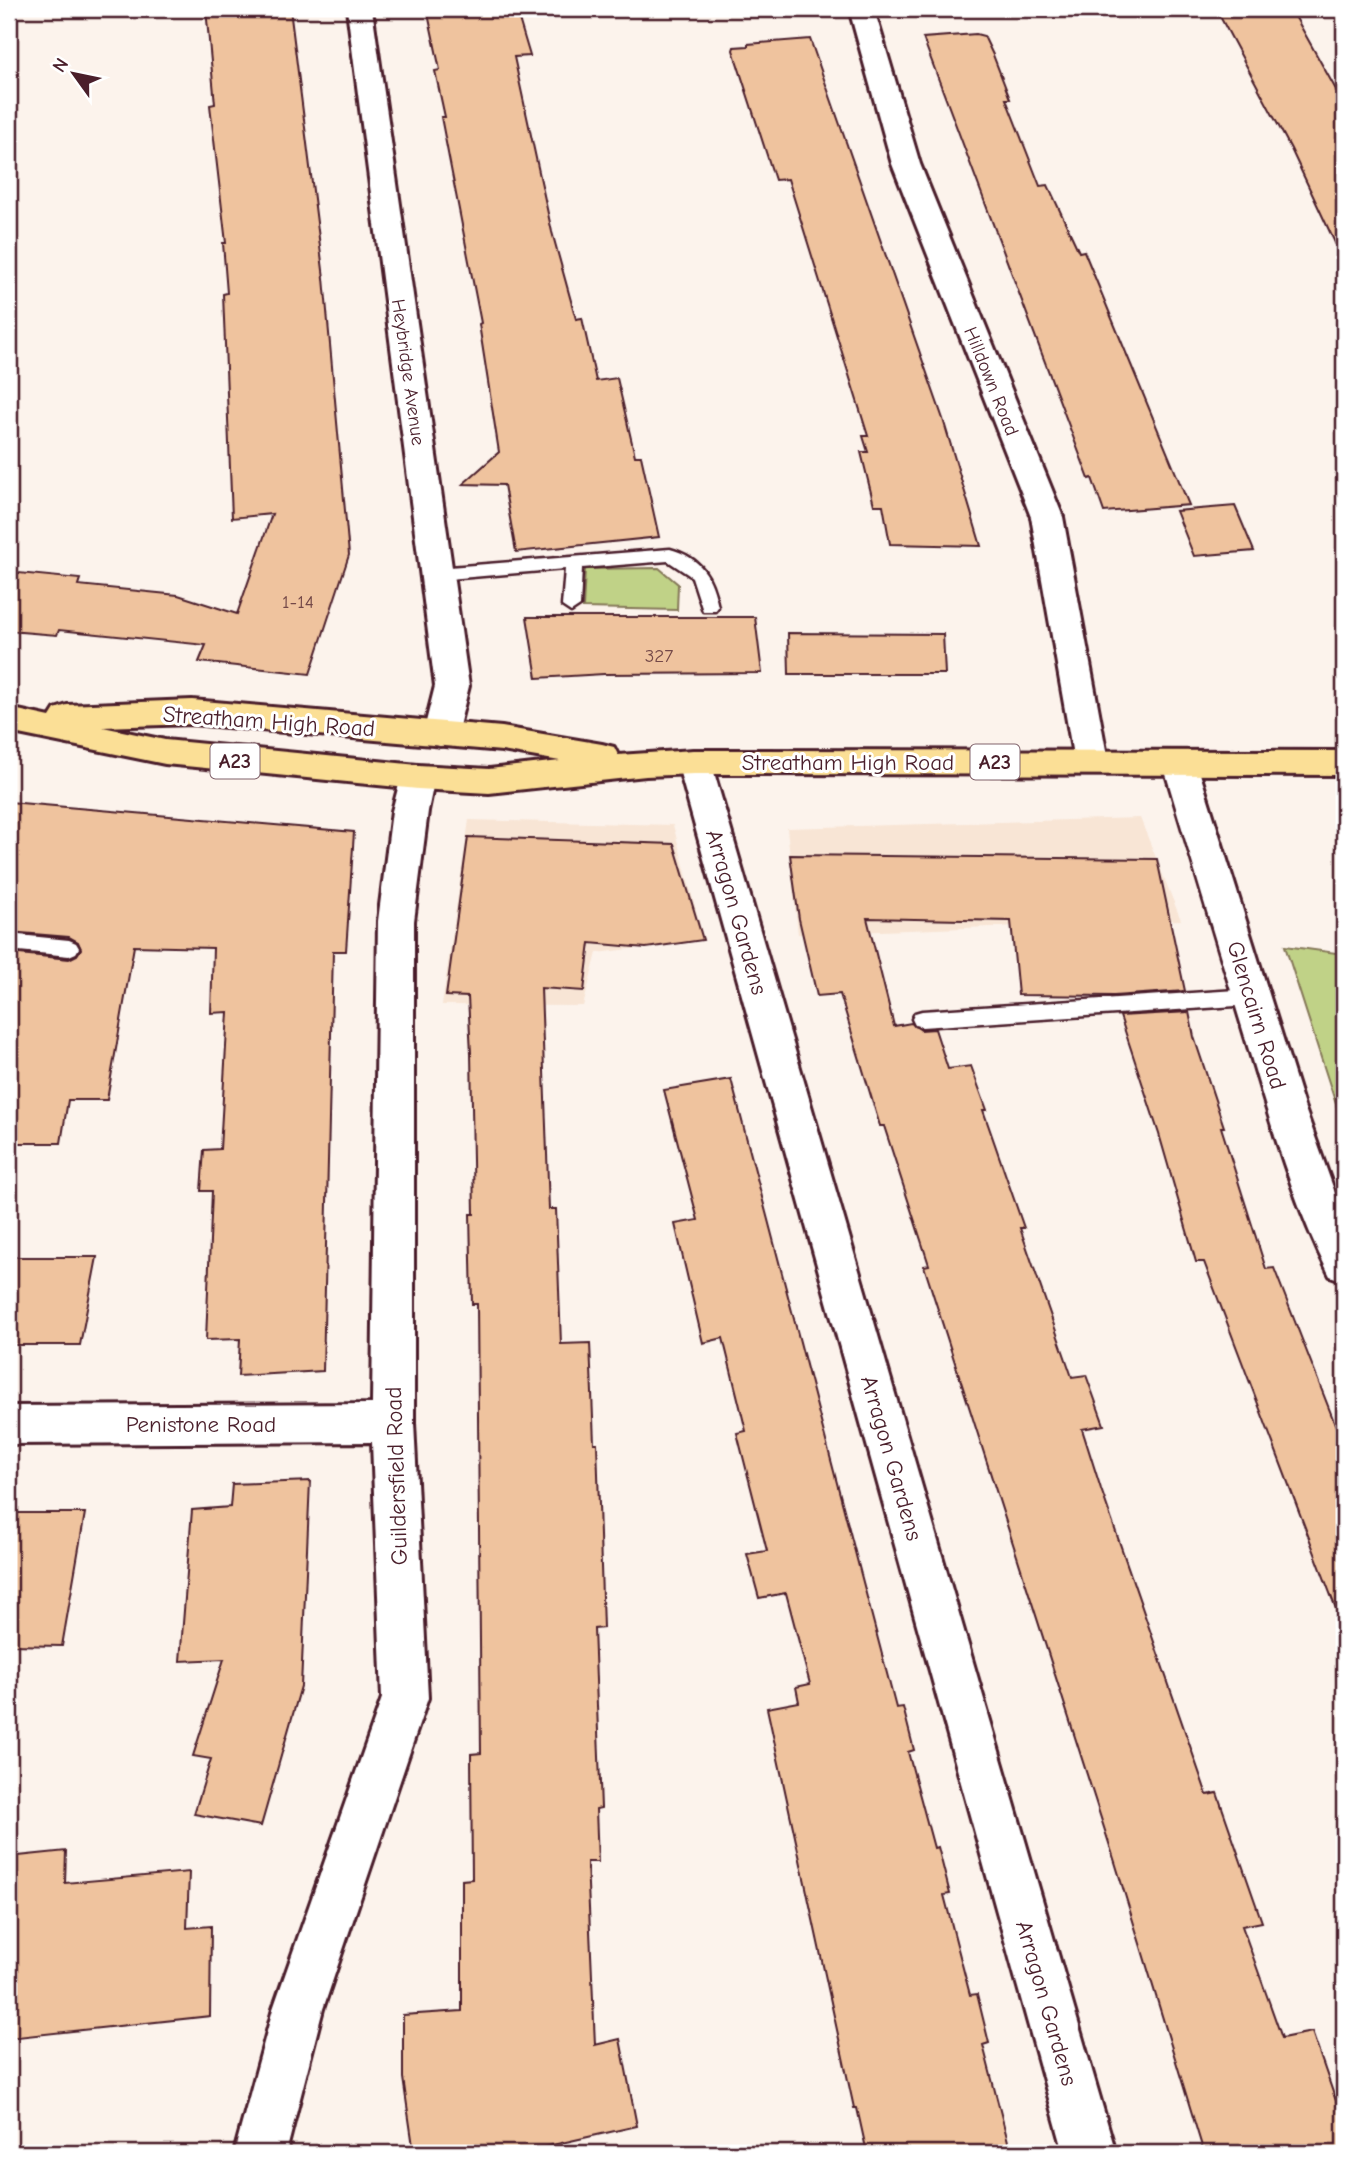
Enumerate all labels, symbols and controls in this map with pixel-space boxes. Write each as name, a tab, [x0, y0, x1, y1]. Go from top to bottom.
north arrow	[38, 38, 108, 108]
text: N	[48, 54, 73, 76]
street label: Heybridge Avenue	[387, 298, 429, 447]
street label: Hilldown Road	[959, 324, 1023, 439]
house number: 1-14	[282, 591, 314, 613]
house number: 327	[645, 645, 673, 667]
street label: Streatham High Road	[162, 701, 376, 742]
road number: A23	[210, 744, 260, 778]
road number: A23	[970, 744, 1020, 780]
street label: Streatham High Road	[742, 749, 954, 776]
street label: Arragon Gardens	[700, 826, 773, 998]
street label: Glencairn Road	[1221, 938, 1292, 1092]
street label: Arragon Gardens	[855, 1372, 928, 1544]
street label: Guildersfield Road	[380, 1386, 413, 1566]
street label: Penistone Road	[126, 1411, 276, 1438]
street label: Arragon Gardens	[1010, 1917, 1083, 2089]

